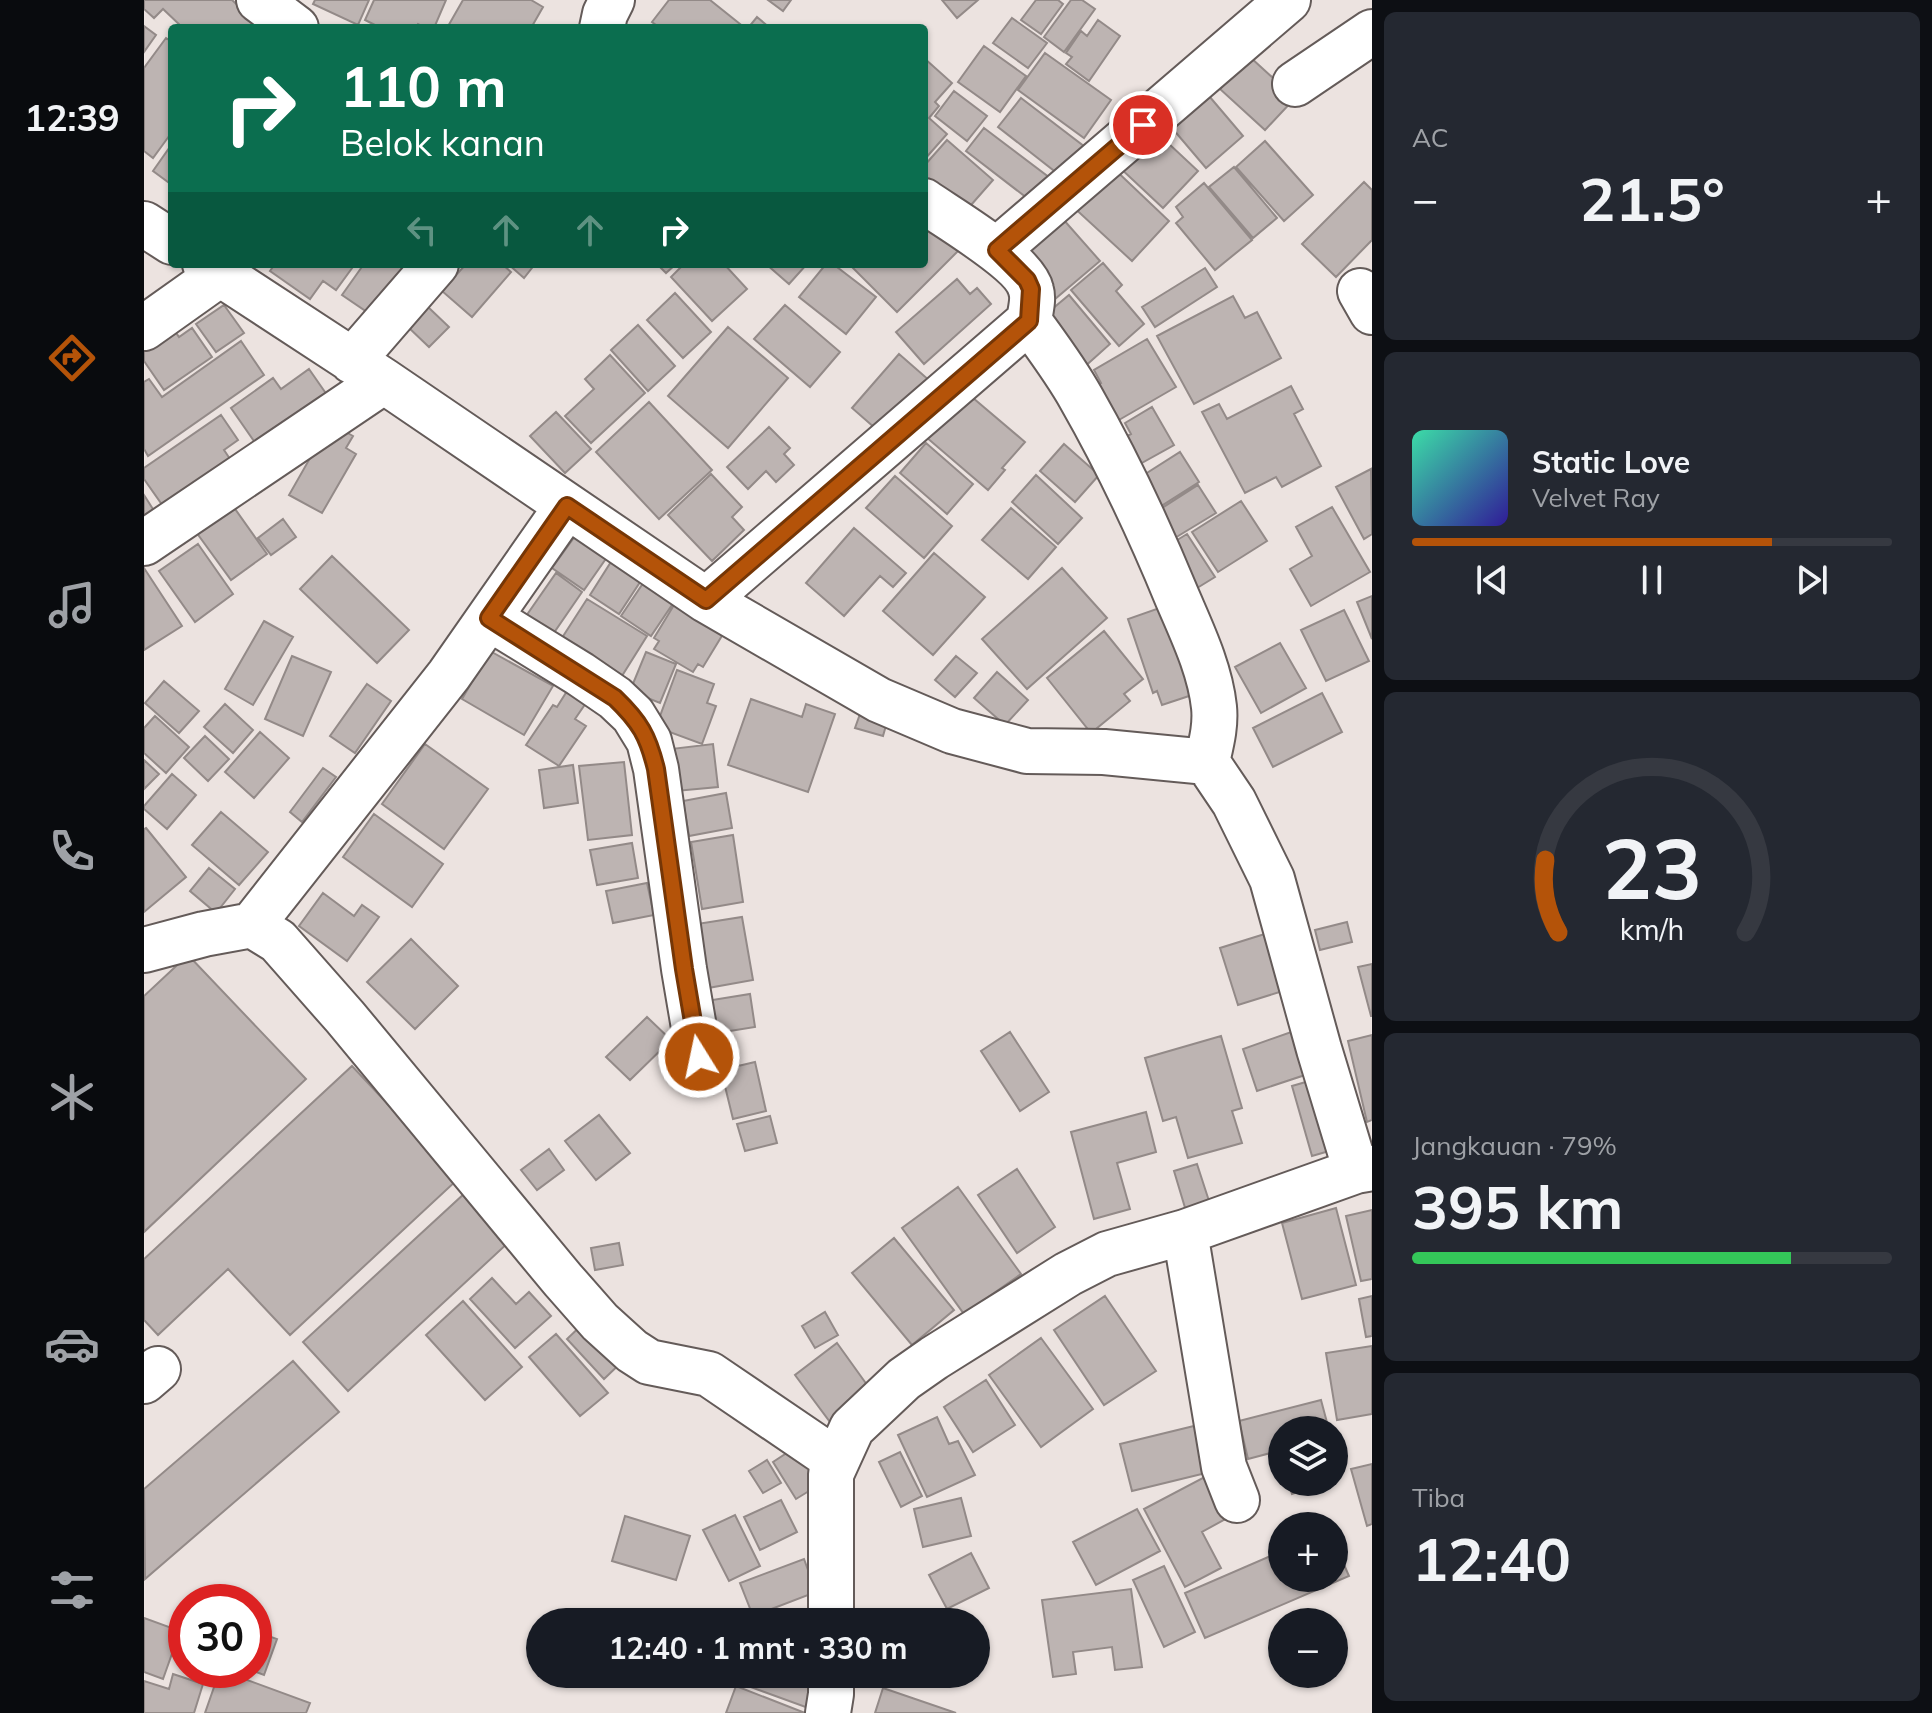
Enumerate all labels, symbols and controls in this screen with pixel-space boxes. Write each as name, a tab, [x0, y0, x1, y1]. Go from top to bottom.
text: 110 m	[340, 51, 507, 121]
icon: right	[208, 56, 312, 160]
pin	[1109, 91, 1177, 159]
text: 12:39	[24, 95, 120, 140]
icon: arrive	[1121, 103, 1165, 147]
text: Belok kanan	[340, 120, 545, 165]
text: AC	[1412, 121, 1449, 154]
text: 21.5°	[1579, 161, 1725, 236]
text: −	[1412, 171, 1438, 226]
text: +	[1866, 171, 1892, 226]
icon: left	[400, 208, 444, 252]
icon: ahead	[484, 208, 528, 252]
icon: ahead	[568, 208, 612, 252]
icon: right	[652, 208, 696, 252]
icon: directions	[44, 330, 100, 386]
text: Static Love	[1532, 443, 1690, 481]
text: Velvet Ray	[1532, 481, 1660, 514]
icon: previous	[1470, 558, 1514, 602]
icon: pause	[1630, 558, 1674, 602]
icon: next	[1790, 558, 1834, 602]
icon: music	[44, 577, 100, 633]
text: 23	[1602, 814, 1702, 919]
icon: phone	[44, 823, 100, 879]
text: km/h	[1620, 911, 1684, 947]
position arrow	[657, 1015, 741, 1099]
icon: climate	[44, 1069, 100, 1125]
text: Jangkauan · 79%	[1412, 1129, 1617, 1162]
text: 395 km	[1412, 1169, 1624, 1244]
icon: car	[44, 1316, 100, 1372]
map controls	[1268, 1416, 1348, 1688]
button: layers	[1268, 1416, 1348, 1496]
text: Tiba	[1412, 1481, 1465, 1514]
button: +	[1268, 1512, 1348, 1592]
text: 12:40	[1412, 1521, 1571, 1596]
icon: filters	[44, 1562, 100, 1618]
speed limit sign: 30	[168, 1584, 272, 1688]
button: −	[1268, 1608, 1348, 1688]
text: 12:40 · 1 mnt · 330 m	[608, 1629, 908, 1667]

